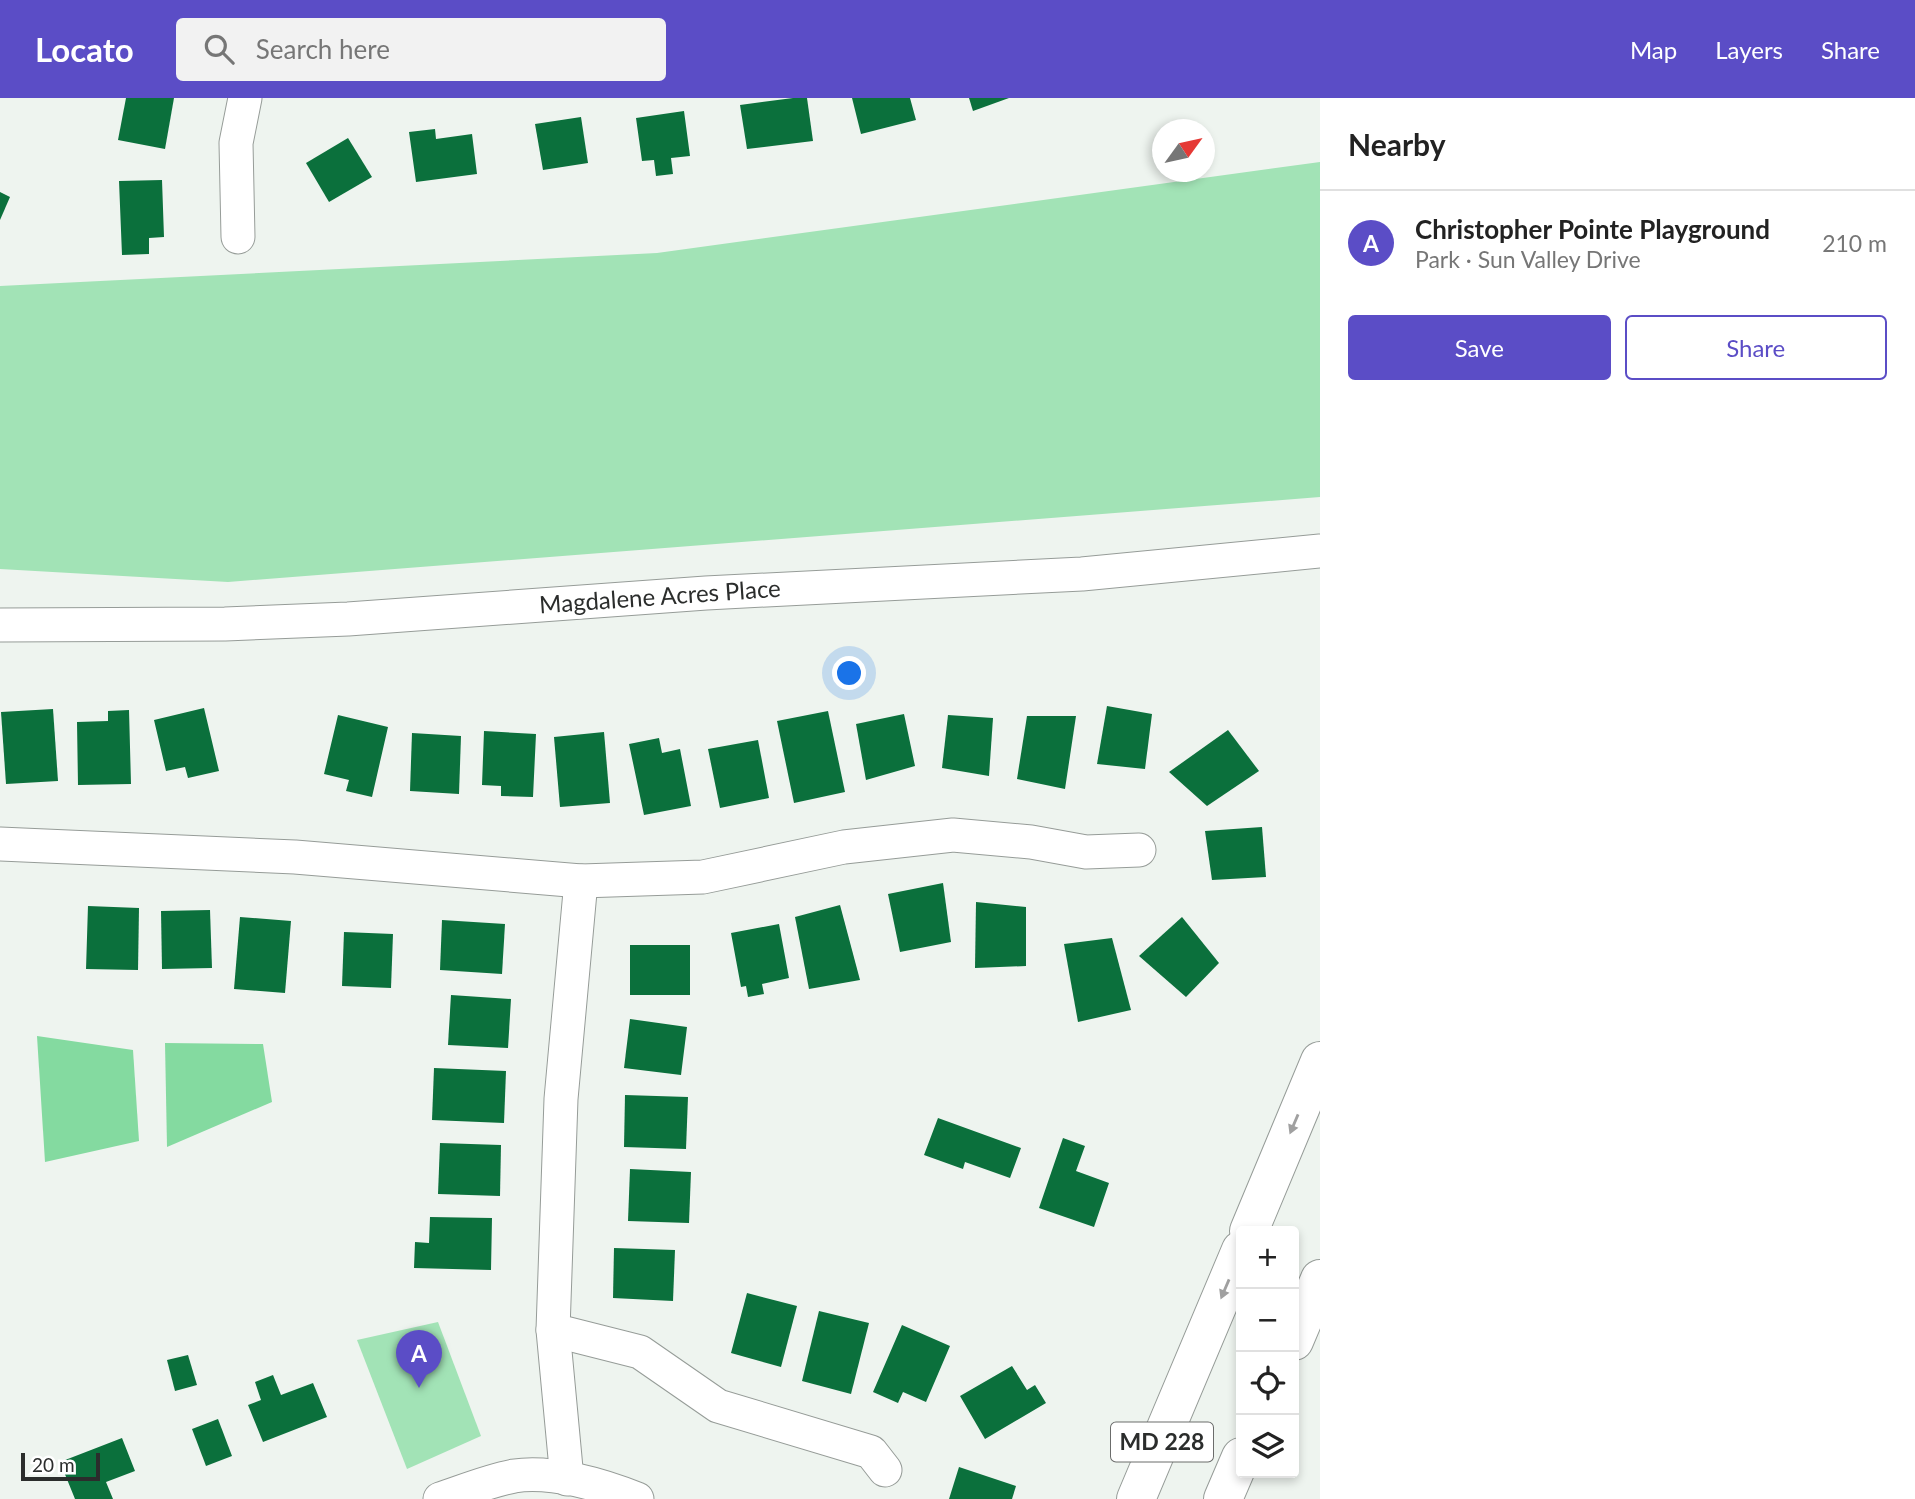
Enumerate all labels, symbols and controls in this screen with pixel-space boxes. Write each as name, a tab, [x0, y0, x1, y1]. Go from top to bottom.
search box	[176, 18, 666, 81]
text: Locato	[35, 29, 134, 69]
icon: search	[200, 30, 238, 68]
text: Search here	[256, 33, 390, 65]
text: Map	[1630, 35, 1677, 64]
text: Layers	[1715, 35, 1783, 64]
text: Share	[1821, 35, 1880, 64]
north arrow	[1152, 119, 1215, 182]
text: Nearby	[1348, 126, 1446, 162]
text: Christopher Pointe Playground	[1415, 213, 1770, 245]
text: A	[1363, 229, 1379, 257]
text: 210 m	[1822, 229, 1887, 257]
text: Park · Sun Valley Drive	[1415, 245, 1641, 273]
button: Save	[1348, 315, 1611, 380]
button: Share	[1625, 315, 1887, 380]
street label: Magdalene Acres Place	[538, 573, 782, 618]
your location	[832, 656, 866, 690]
one-way arrow	[1289, 1114, 1300, 1135]
map controls	[1236, 1226, 1299, 1478]
button: +	[1236, 1226, 1299, 1289]
one-way arrow	[1219, 1279, 1230, 1300]
button: −	[1236, 1289, 1299, 1352]
pin: A	[396, 1330, 442, 1388]
button: locate	[1236, 1352, 1299, 1415]
button: layers	[1236, 1415, 1299, 1478]
road number: MD 228	[1111, 1422, 1213, 1462]
scale bar	[21, 1450, 100, 1482]
text: 20 m	[32, 1453, 75, 1476]

